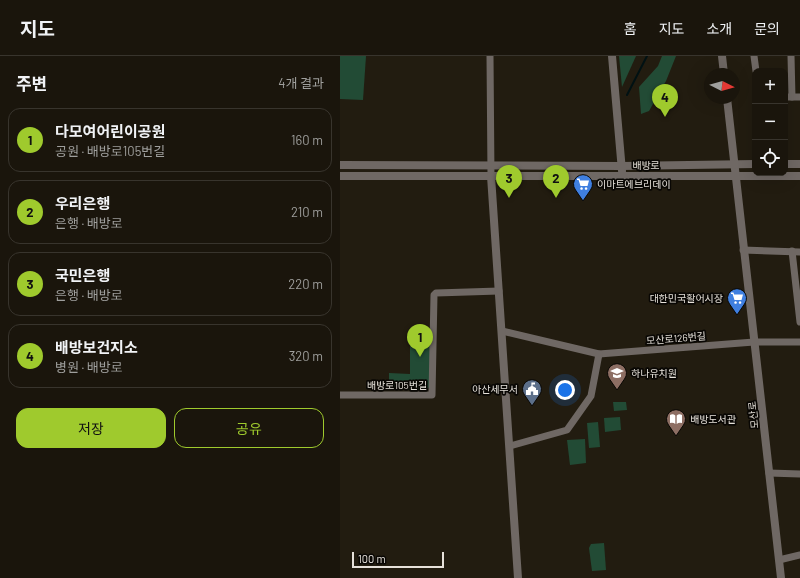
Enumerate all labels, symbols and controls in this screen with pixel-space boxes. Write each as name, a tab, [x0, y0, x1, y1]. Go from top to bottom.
text: 지도	[20, 17, 55, 40]
text: 홈	[624, 20, 637, 37]
text: 지도	[659, 20, 684, 37]
text: 소개	[706, 20, 732, 37]
text: 문의	[754, 20, 780, 37]
north arrow	[704, 68, 740, 104]
map controls	[752, 68, 788, 176]
button: +	[752, 68, 788, 104]
text: 주변	[16, 73, 47, 93]
text: 4개 결과	[278, 75, 324, 91]
pin: 4	[652, 84, 678, 117]
button: −	[752, 104, 788, 140]
text: 다모여어린이공원	[55, 122, 165, 140]
text: 1	[28, 132, 32, 148]
text: 160 m	[291, 132, 323, 148]
button: locate	[752, 140, 788, 176]
text: 공원 · 배방로105번길	[55, 143, 165, 159]
street label: 배방로	[632, 159, 660, 171]
pin: 3	[496, 165, 522, 198]
pin: 2	[543, 165, 569, 198]
supermarket icon: 이마트에브리데이	[572, 173, 594, 201]
place label: 이마트에브리데이	[597, 178, 671, 190]
text: 우리은행	[55, 194, 110, 212]
text: 2	[26, 204, 34, 220]
text: 210 m	[291, 204, 323, 220]
text: 은행 · 배방로	[55, 215, 123, 231]
text: 국민은행	[55, 266, 110, 284]
text: 3	[26, 276, 34, 292]
text: 220 m	[288, 276, 323, 292]
text: 은행 · 배방로	[55, 287, 123, 303]
supermarket icon: 대한민국활어시장	[726, 287, 748, 315]
place label: 대한민국활어시장	[649, 292, 723, 304]
pin: 1	[407, 324, 433, 357]
street label: 모산로126번길	[646, 329, 706, 347]
text: 배방보건지소	[55, 338, 138, 356]
text: 4	[26, 348, 34, 364]
text: 320 m	[289, 348, 323, 364]
text: 병원 · 배방로	[55, 359, 123, 375]
school or university icon: 하나유치원	[606, 362, 628, 390]
place label: 하나유치원	[631, 367, 677, 379]
public building icon: 아산세무서	[521, 378, 543, 406]
street label: 배방로105번길	[367, 379, 427, 391]
your location	[555, 380, 575, 400]
place label: 아산세무서	[472, 383, 518, 395]
street label: 모산로	[746, 401, 760, 429]
button: 저장	[16, 408, 166, 448]
button: 공유	[174, 408, 324, 448]
library icon: 배방도서관	[665, 408, 687, 436]
place label: 배방도서관	[690, 413, 737, 425]
scale bar	[352, 550, 444, 569]
text: 100 m	[358, 552, 386, 565]

